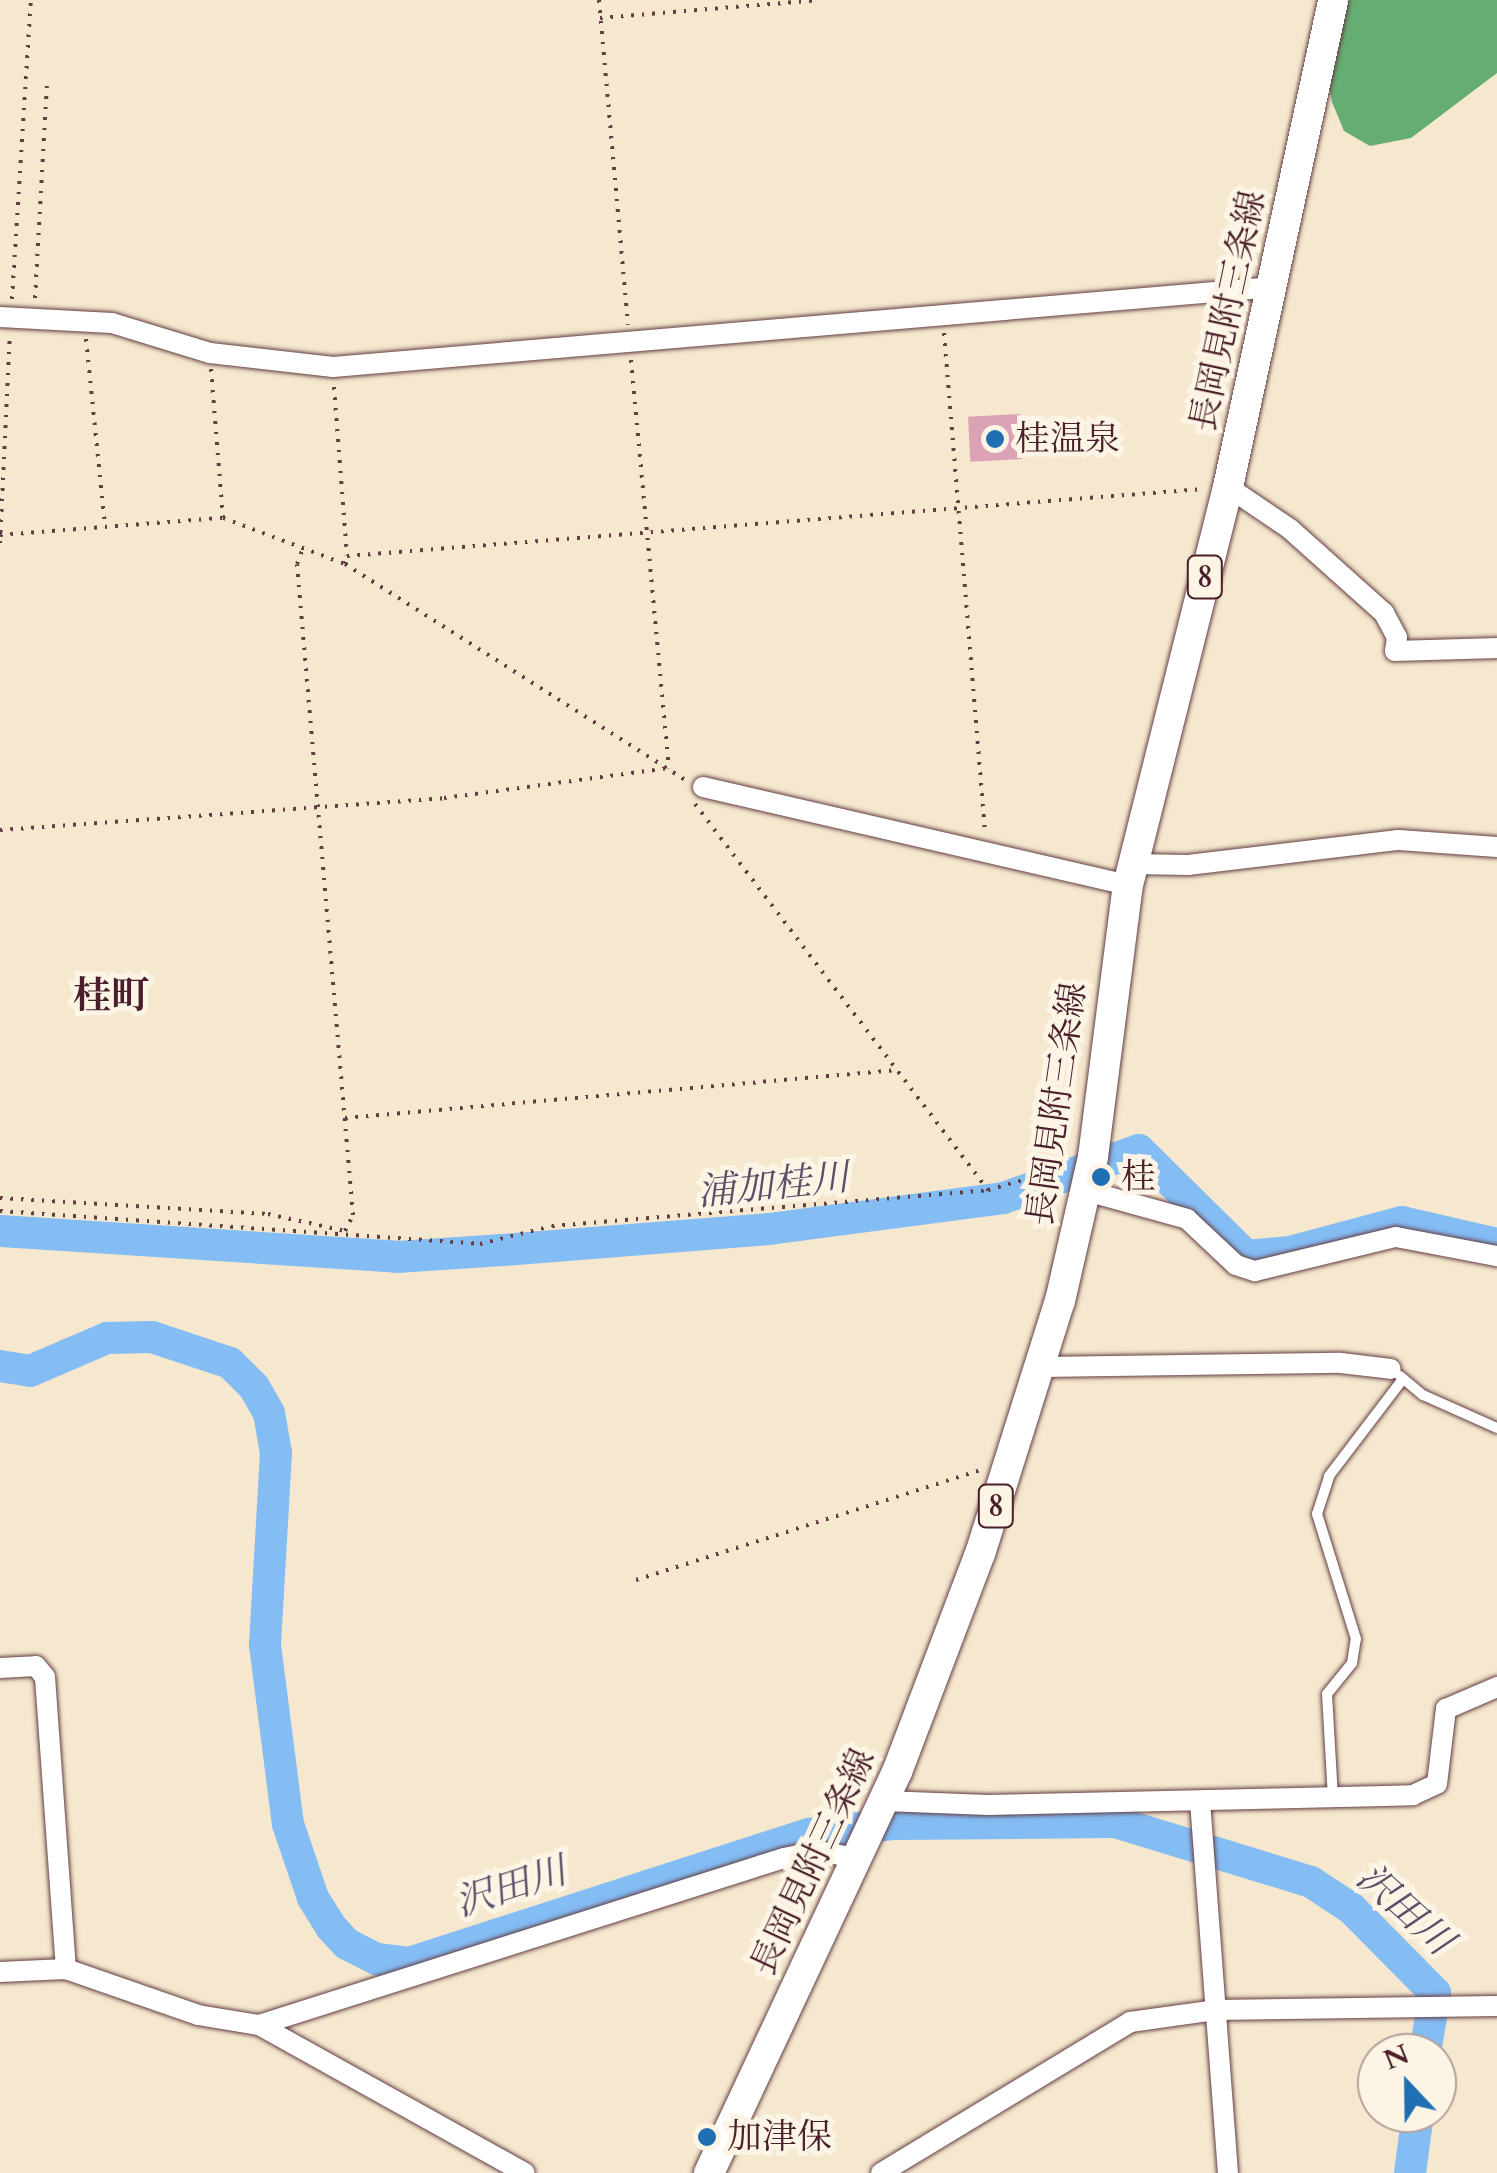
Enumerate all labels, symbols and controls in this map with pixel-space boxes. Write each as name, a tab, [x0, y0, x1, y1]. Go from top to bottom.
street label: 長岡見附三条線	[1182, 187, 1274, 435]
place label: 桂温泉	[1015, 418, 1120, 460]
marker: 桂温泉	[984, 428, 1006, 450]
road number: 8	[1185, 550, 1225, 604]
district label: 桂町	[73, 974, 149, 1020]
street label: 長岡見附三条線	[1019, 980, 1095, 1228]
water label: 浦加桂川	[695, 1155, 851, 1217]
place label: 桂	[1121, 1156, 1156, 1198]
marker: 桂	[1090, 1166, 1112, 1188]
road number: 8	[976, 1479, 1016, 1533]
street label: 長岡見附三条線	[742, 1742, 884, 1982]
water label: 沢田川	[450, 1849, 572, 1927]
water label: 沢田川	[1346, 1855, 1462, 1965]
north arrow	[1357, 2033, 1457, 2133]
text: N	[1378, 2035, 1415, 2079]
place label: 加津保	[727, 2116, 832, 2158]
marker: 加津保	[696, 2126, 718, 2148]

